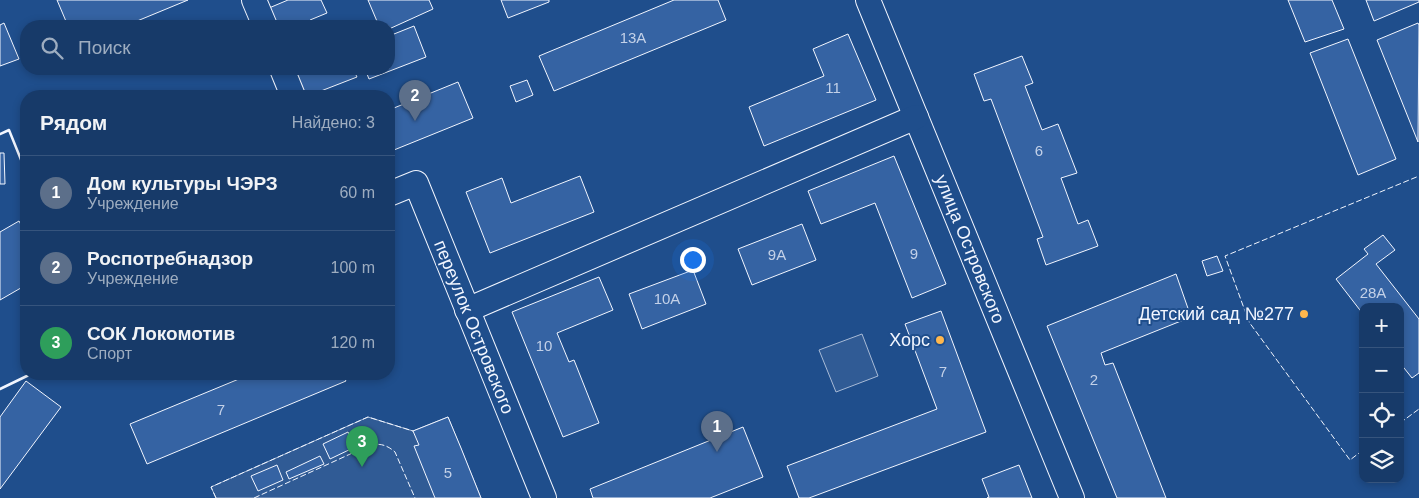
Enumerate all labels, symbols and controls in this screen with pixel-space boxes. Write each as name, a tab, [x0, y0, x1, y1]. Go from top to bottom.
search box	[20, 20, 395, 75]
house number: 13А	[620, 29, 646, 46]
icon: search	[38, 34, 66, 62]
text: Поиск	[78, 37, 131, 58]
house number: 11	[825, 79, 841, 96]
pin: 2	[399, 80, 431, 121]
text: Рядом	[40, 111, 107, 134]
text: Найдено: 3	[292, 114, 375, 131]
house number: 6	[1035, 142, 1043, 159]
street label: улица Островского	[931, 172, 1009, 326]
text: Дом культуры ЧЭРЗ	[87, 173, 278, 194]
text: 1	[52, 184, 60, 201]
text: 60 m	[339, 184, 375, 201]
text: Учреждение	[87, 195, 179, 212]
street label: переулок Островского	[430, 237, 518, 417]
house number: 9	[910, 245, 918, 262]
house number: 9А	[768, 246, 786, 263]
your location	[680, 247, 706, 273]
text: Роспотребнадзор	[87, 248, 253, 269]
text: 2	[52, 259, 60, 276]
text: 100 m	[331, 259, 375, 276]
text: Учреждение	[87, 270, 179, 287]
house number: 28А	[1360, 284, 1386, 301]
house number: 10А	[654, 290, 680, 307]
map controls	[1359, 303, 1404, 483]
button: +	[1359, 303, 1404, 348]
place label: Детский сад №277	[1139, 304, 1294, 324]
marker: Детский сад №277	[1298, 308, 1310, 320]
text: СОК Локомотив	[87, 323, 235, 344]
place label: Хорс	[889, 330, 930, 350]
text: 3	[52, 334, 60, 351]
text: 120 m	[331, 334, 375, 351]
marker: Хорс	[934, 334, 946, 346]
house number: 10	[536, 337, 552, 354]
text: Спорт	[87, 345, 132, 362]
button: −	[1359, 348, 1404, 393]
house number: 7	[939, 363, 947, 380]
house number: 2	[1090, 371, 1098, 388]
button: locate	[1359, 393, 1404, 438]
house number: 7	[217, 401, 225, 418]
pin: 1	[701, 411, 733, 452]
pin: 3	[346, 426, 378, 467]
button: layers	[1359, 438, 1404, 483]
house number: 5	[444, 464, 452, 481]

